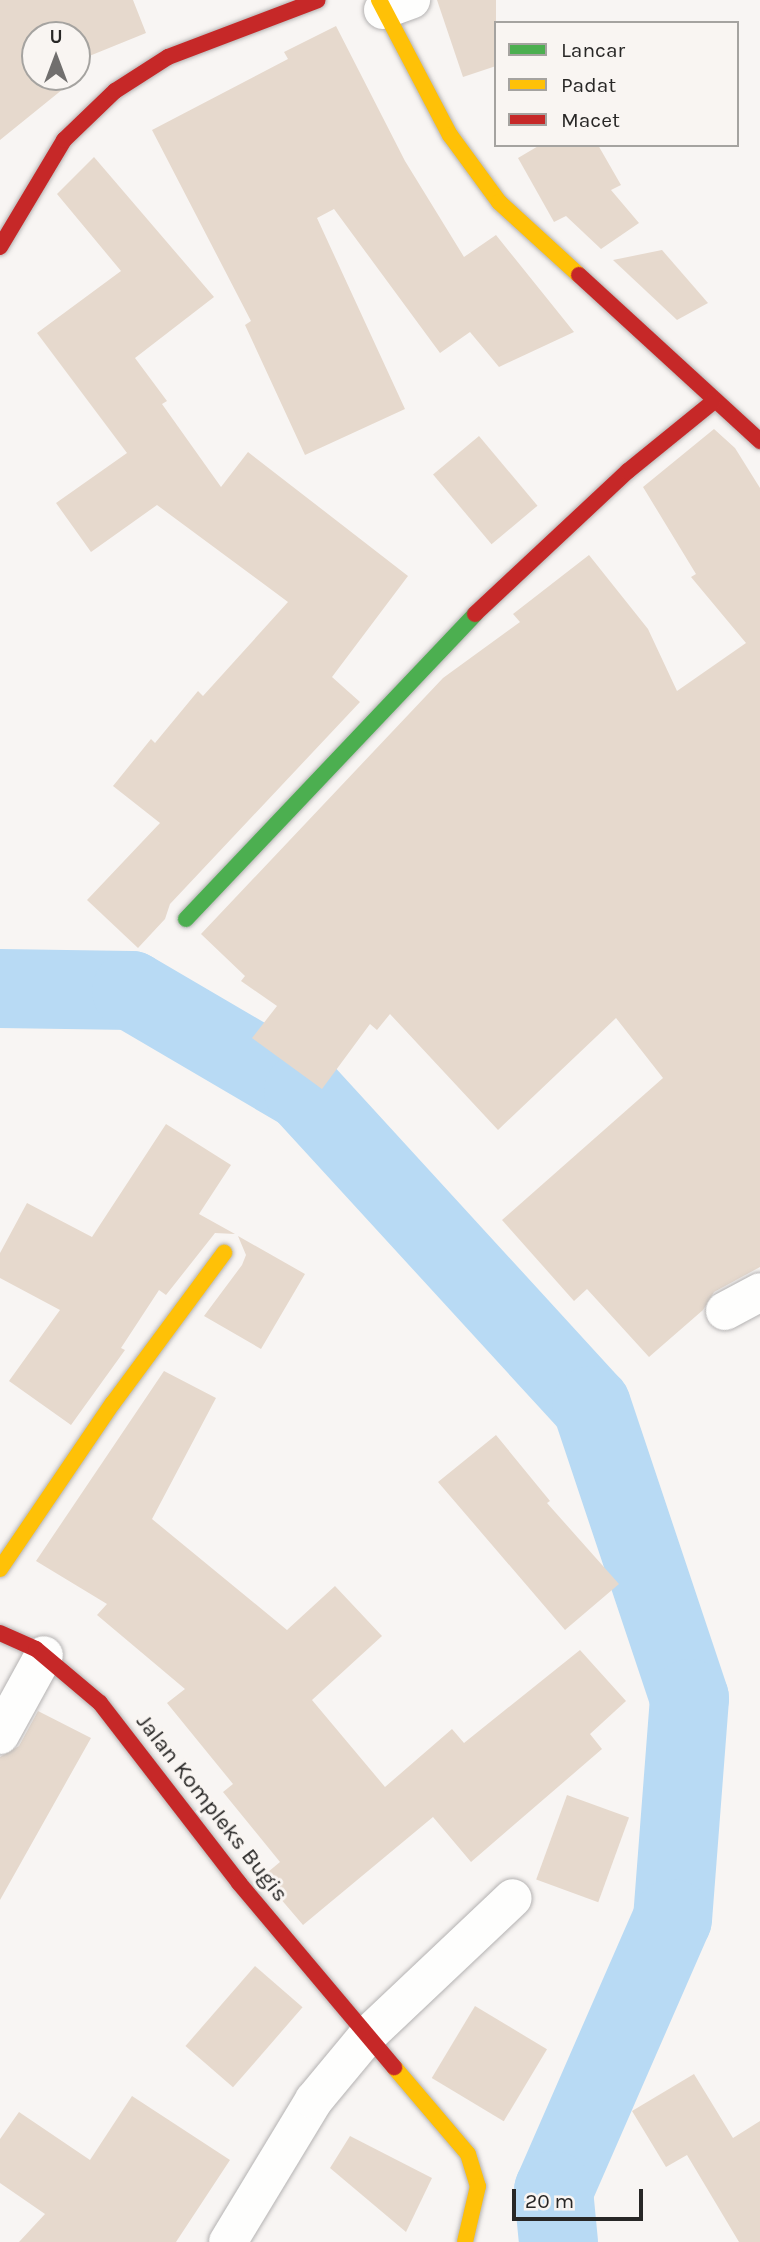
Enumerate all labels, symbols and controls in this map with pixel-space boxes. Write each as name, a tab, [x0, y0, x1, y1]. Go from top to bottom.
north arrow	[21, 21, 91, 91]
legend	[494, 21, 739, 147]
text: U	[49, 26, 63, 48]
text: Lancar	[561, 38, 625, 62]
text: Padat	[561, 73, 616, 97]
text: Macet	[561, 108, 620, 132]
street label: Jalan Kompleks Bugis	[130, 1709, 294, 1907]
scale bar	[515, 2176, 646, 2220]
text: 20 m	[525, 2189, 574, 2213]

